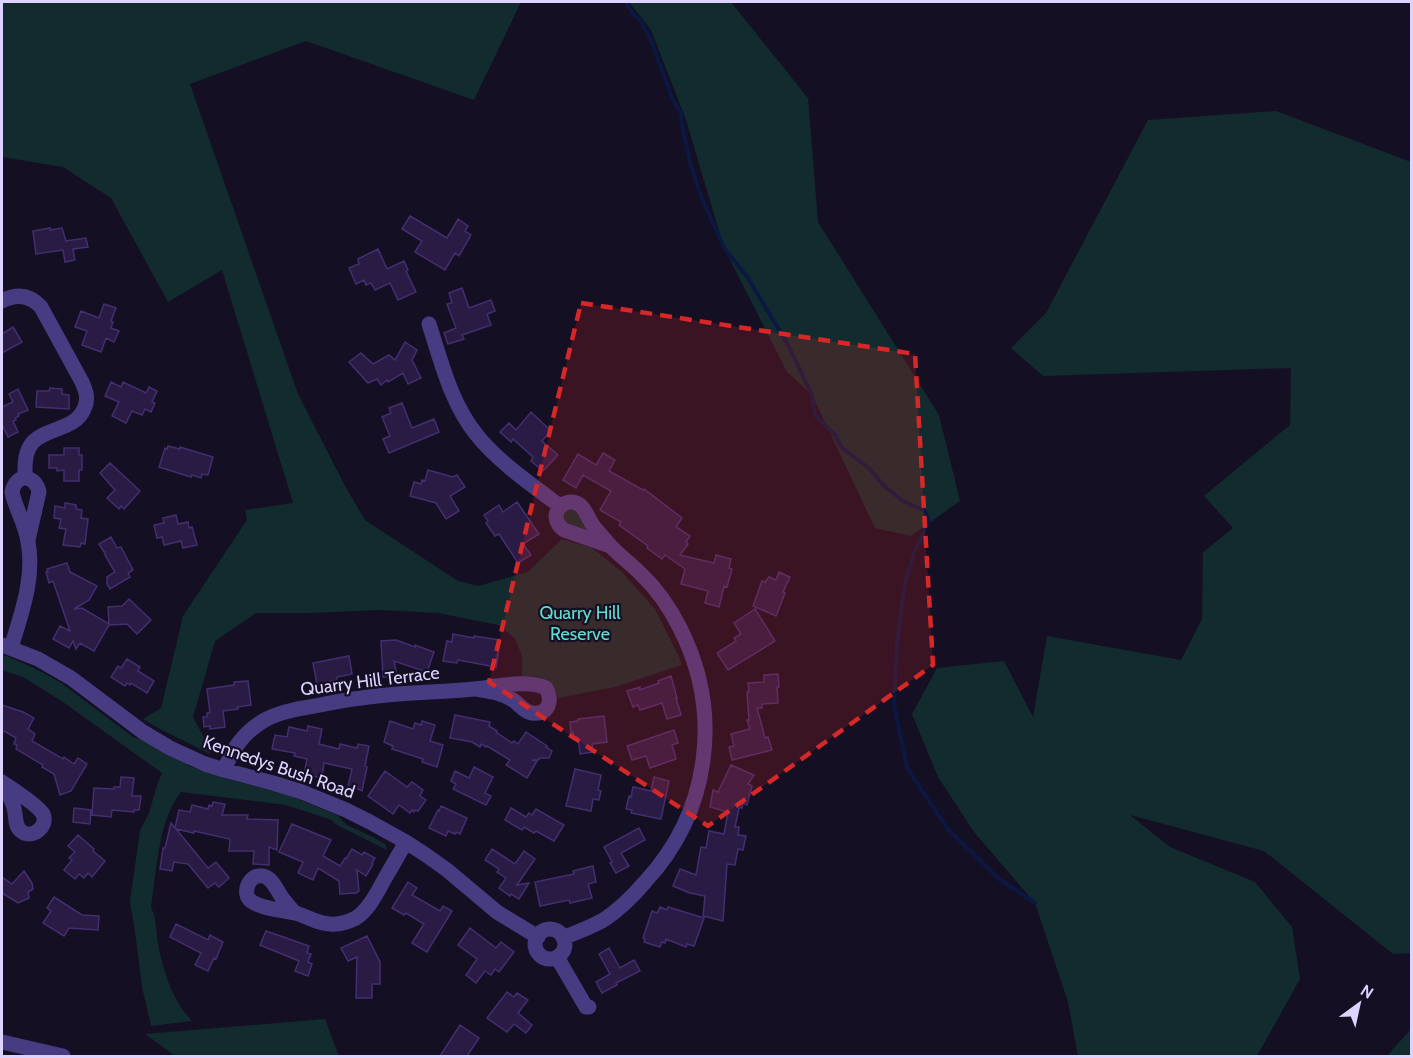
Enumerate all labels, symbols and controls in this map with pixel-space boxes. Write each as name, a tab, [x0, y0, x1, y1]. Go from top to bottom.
park label: Quarry Hill Reserve	[539, 602, 621, 645]
street label: Quarry Hill Terrace	[299, 662, 441, 700]
street label: Kennedys Bush Road	[200, 731, 358, 803]
north arrow	[1329, 974, 1389, 1034]
text: N	[1357, 981, 1377, 1003]

